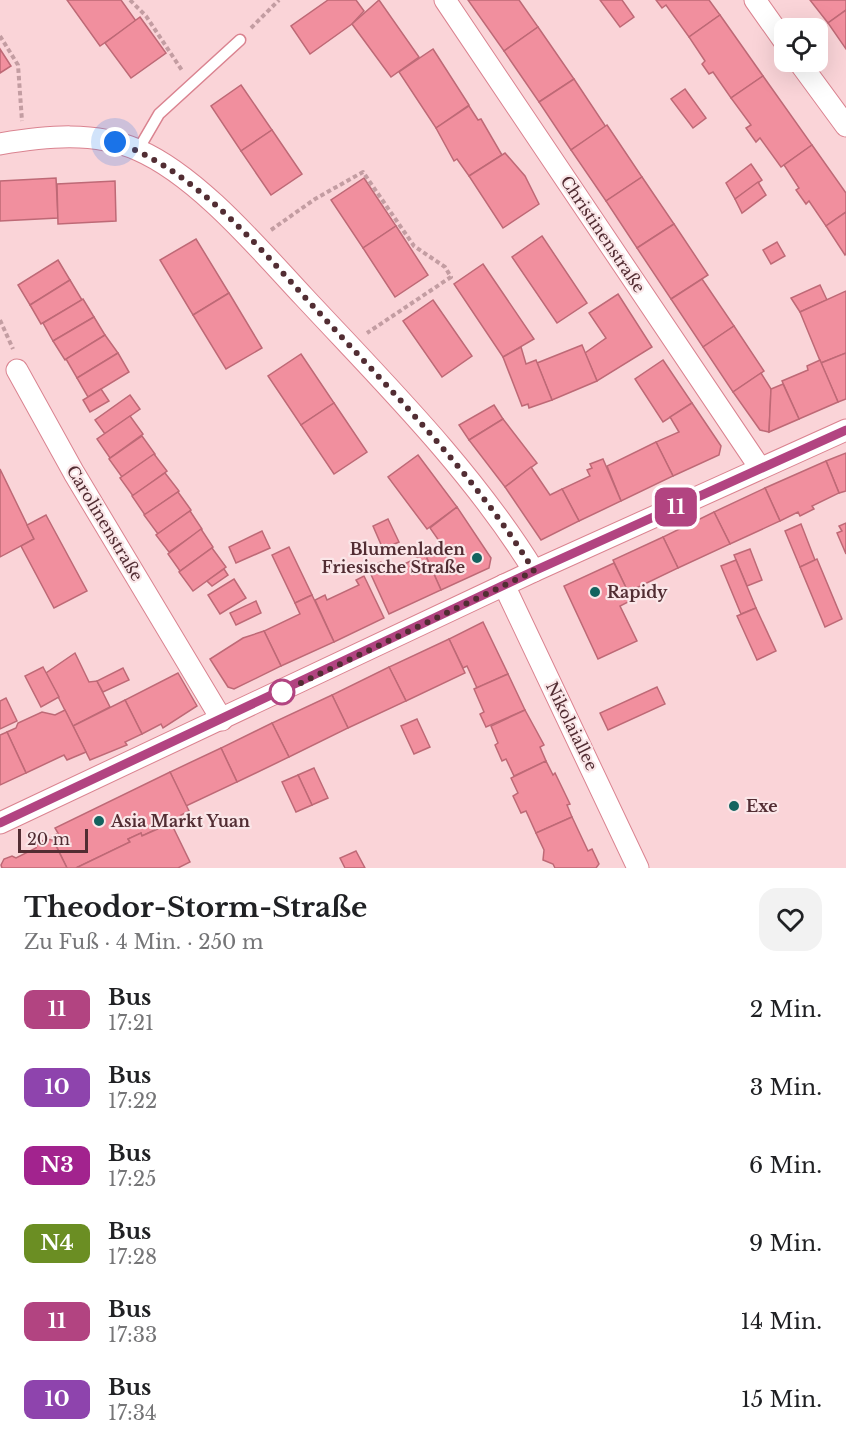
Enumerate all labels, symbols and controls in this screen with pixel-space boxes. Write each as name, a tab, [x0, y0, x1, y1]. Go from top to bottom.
map controls	[774, 18, 828, 72]
button: locate	[774, 18, 828, 72]
your location	[100, 127, 130, 157]
street label: Christinenstraße	[556, 172, 650, 296]
street label: Carolinenstraße	[63, 462, 147, 584]
line badge: 11	[649, 488, 703, 526]
text: 11	[667, 494, 685, 520]
place label: Blumenladen Friesische Straße	[322, 539, 465, 577]
marker: Blumenladen Friesische Straße	[470, 551, 484, 565]
place label: Rapidy	[607, 582, 668, 602]
marker: Rapidy	[588, 585, 602, 599]
street label: Nikolaiallee	[542, 678, 602, 774]
unlabelled marker	[269, 679, 295, 705]
place label: Exe	[746, 796, 778, 816]
marker: Exe	[727, 799, 741, 813]
place label: Asia Markt Yuan	[110, 811, 250, 831]
marker: Asia Markt Yuan	[92, 814, 106, 828]
scale bar	[18, 826, 88, 854]
text: 20 m	[27, 829, 70, 849]
button: heart	[759, 888, 822, 951]
text: Theodor-Storm-Straße	[24, 890, 367, 925]
text: Zu Fuß · 4 Min. · 250 m	[24, 930, 264, 954]
text: Bus	[108, 984, 151, 1011]
text: 11	[48, 996, 66, 1022]
text: 2 Min.	[750, 996, 822, 1023]
text: 17:21	[108, 1011, 154, 1035]
text: Bus	[108, 1062, 151, 1089]
text: 10	[44, 1074, 70, 1100]
text: 3 Min.	[750, 1074, 822, 1101]
text: 17:22	[108, 1089, 157, 1113]
text: Bus	[108, 1140, 151, 1167]
text: N3	[40, 1152, 74, 1178]
text: 6 Min.	[749, 1152, 822, 1179]
text: 17:25	[108, 1167, 156, 1191]
text: Bus	[108, 1218, 151, 1245]
text: N4	[40, 1230, 74, 1256]
text: 9 Min.	[749, 1230, 822, 1257]
text: 17:28	[108, 1245, 157, 1269]
text: Bus	[108, 1296, 151, 1323]
text: 11	[48, 1308, 66, 1334]
text: 14 Min.	[741, 1308, 822, 1335]
text: 17:33	[108, 1323, 157, 1347]
text: Bus	[108, 1374, 151, 1401]
text: 10	[44, 1386, 70, 1412]
text: 15 Min.	[741, 1386, 822, 1413]
text: 17:34	[108, 1401, 157, 1425]

